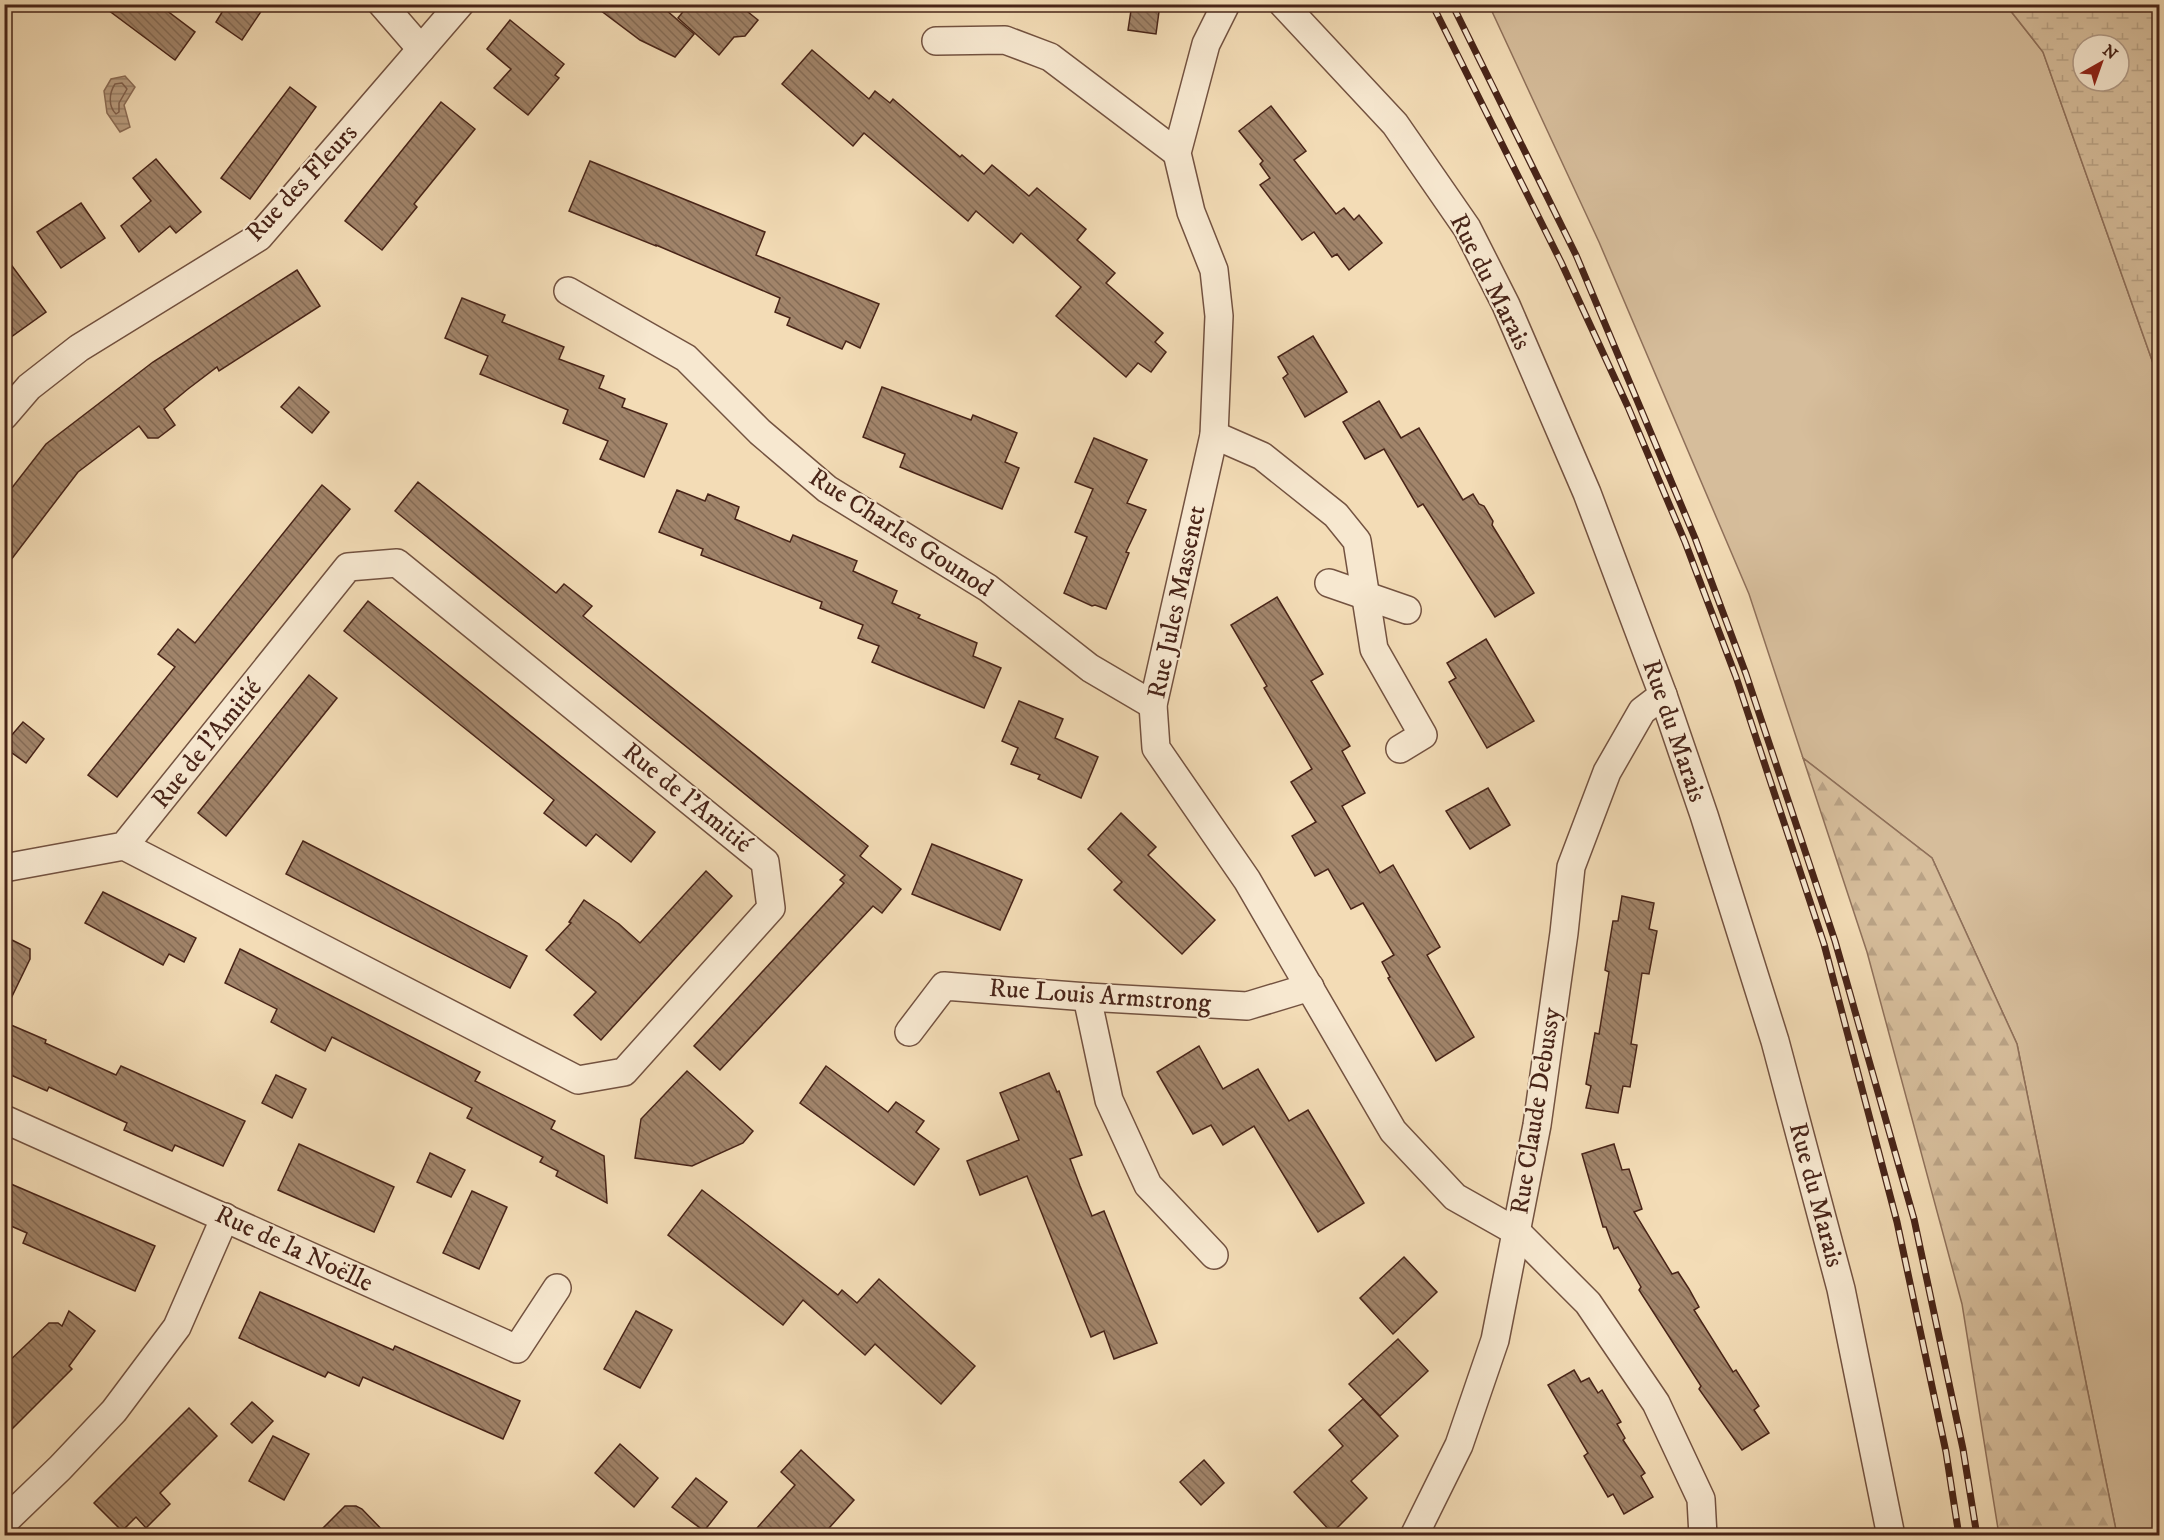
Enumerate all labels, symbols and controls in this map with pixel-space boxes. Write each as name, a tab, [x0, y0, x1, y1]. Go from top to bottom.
north arrow	[2071, 33, 2131, 93]
text: N	[2099, 40, 2121, 64]
street label: Rue des Fleurs	[239, 117, 365, 249]
street label: Rue du Marais	[1442, 208, 1538, 356]
street label: Rue Charles Gounod	[803, 461, 999, 605]
street label: Rue Jules Massenet	[1140, 502, 1214, 702]
street label: Rue du Marais	[1634, 656, 1714, 806]
street label: Rue de l'Amitié	[145, 672, 270, 816]
street label: Rue de l'Amitié	[615, 736, 759, 861]
street label: Rue Louis Armstrong	[988, 972, 1212, 1020]
street label: Rue Claude Debussy	[1503, 1005, 1569, 1217]
street label: Rue du Marais	[1781, 1119, 1851, 1271]
street label: Rue de la Noëlle	[210, 1198, 378, 1300]

